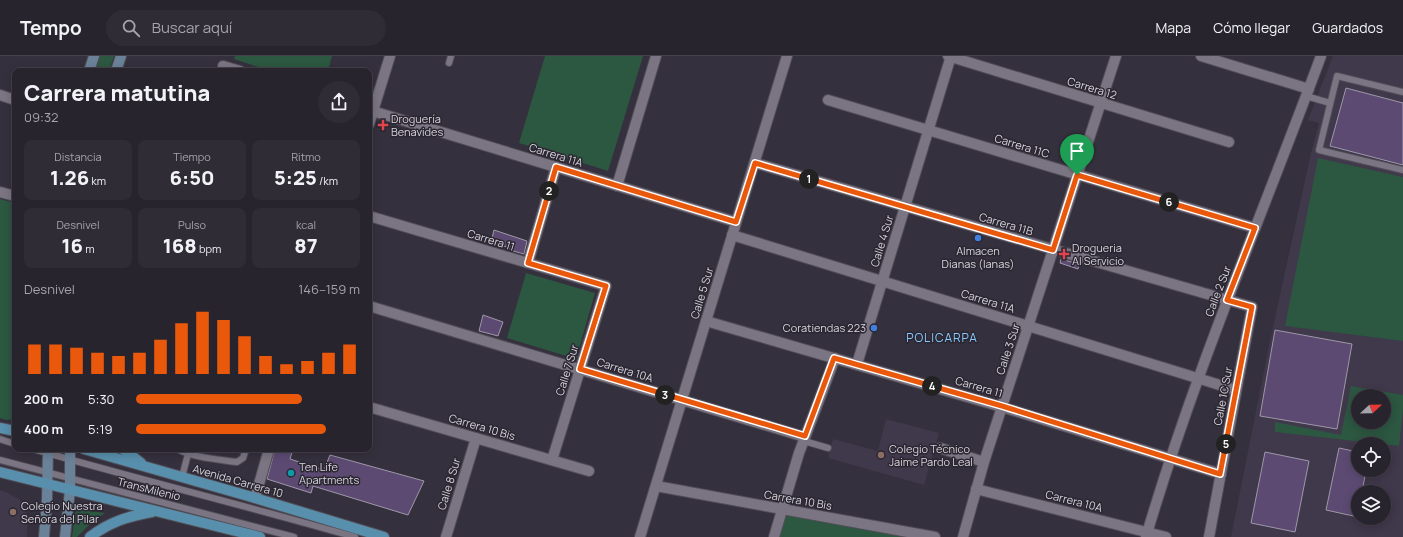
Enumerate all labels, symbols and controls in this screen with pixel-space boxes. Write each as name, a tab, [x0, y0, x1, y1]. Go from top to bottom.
search box	[106, 10, 386, 46]
text: Tempo	[20, 15, 82, 41]
icon: search	[120, 17, 142, 39]
text: Buscar aquí	[152, 17, 232, 38]
text: Mapa	[1156, 18, 1191, 37]
text: Cómo llegar	[1213, 18, 1290, 37]
text: Guardados	[1312, 18, 1383, 37]
street label: Carrera 12	[1066, 73, 1119, 102]
text: Carrera matutina	[24, 78, 210, 108]
button: share	[318, 81, 360, 123]
text: 09:32	[24, 108, 58, 126]
place label: Droguería Benavides	[391, 111, 444, 139]
marker: Droguería Benavides	[378, 120, 388, 130]
street label: Carrera 11C	[993, 130, 1052, 161]
pin	[1060, 134, 1094, 175]
street label: Carrera 11A	[527, 139, 585, 170]
icon: arrive	[1066, 140, 1088, 162]
text: Distancia	[54, 149, 102, 164]
text: Tiempo	[173, 149, 211, 164]
text: Ritmo	[291, 149, 321, 164]
text: 1.26	[50, 164, 89, 191]
text: 6:50	[170, 164, 214, 191]
text: 5:25	[274, 164, 317, 191]
pin: 1	[799, 169, 819, 189]
text: 1	[807, 171, 811, 186]
text: km	[89, 173, 106, 188]
text: /km	[317, 173, 338, 188]
pin: 2	[539, 181, 559, 201]
text: 2	[546, 183, 552, 198]
pin: 6	[1159, 192, 1179, 212]
text: 6	[1166, 194, 1172, 209]
street label: Carrera 11B	[977, 209, 1035, 238]
street label: Calle 4 Sur	[866, 213, 897, 269]
text: Desnivel	[56, 217, 100, 232]
text: Pulso	[178, 217, 206, 232]
text: kcal	[296, 217, 316, 232]
street label: Carrera 11	[466, 225, 517, 254]
text: 16	[61, 232, 83, 259]
text: 168	[163, 232, 197, 259]
text: 87	[294, 232, 318, 259]
marker: Almacen Dianas (lanas)	[973, 233, 983, 243]
place label: Drogueria Al Servicio	[1072, 240, 1125, 268]
text: m	[83, 241, 95, 256]
text: bpm	[197, 241, 221, 256]
place label: Almacen Dianas (lanas)	[942, 243, 1014, 271]
marker: Drogueria Al Servicio	[1059, 249, 1069, 259]
street label: Calle 2 Sur	[1201, 263, 1234, 318]
street label: Calle 5 Sur	[687, 265, 717, 321]
text: Desnivel	[24, 280, 75, 298]
text: 146–159 m	[298, 280, 360, 298]
street label: Carrera 11A	[959, 285, 1017, 316]
place label: Coratiendas 223	[783, 320, 866, 335]
street label: Calle 3 Sur	[992, 321, 1023, 377]
marker: Coratiendas 223	[869, 323, 879, 333]
district label: POLICARPA	[906, 329, 978, 346]
street label: Calle 7 Sur	[552, 342, 581, 397]
street label: Carrera 10A	[595, 354, 655, 385]
street label: Calle 1C Sur	[1209, 365, 1236, 426]
street label: Carrera 11	[954, 373, 1005, 400]
pin: 4	[922, 376, 942, 396]
text: 4	[929, 378, 935, 393]
pin: 3	[655, 385, 675, 405]
text: 3	[662, 387, 668, 402]
north arrow	[1351, 389, 1391, 429]
map controls	[1351, 389, 1391, 525]
text: 200 m	[24, 390, 63, 408]
text: 5:30	[88, 390, 115, 408]
street label: Carrera 10 Bis	[447, 410, 517, 443]
text: 400 m	[24, 420, 63, 438]
text: 5:19	[88, 420, 113, 438]
pin: 5	[1216, 434, 1236, 454]
text: 5	[1223, 436, 1229, 451]
button: locate	[1351, 437, 1391, 477]
place label: Colegio Técnico Jaime Pardo Leal	[889, 441, 973, 469]
marker: Colegio Técnico Jaime Pardo Leal	[876, 450, 886, 460]
street label: Calle 8 Sur	[434, 456, 464, 512]
place label: Ten Life Apartments	[299, 459, 359, 487]
street label: Avenida Carrera 10	[191, 460, 285, 501]
marker: Ten Life Apartments	[286, 468, 296, 478]
street label: TransMilenio	[116, 473, 183, 504]
button: layers	[1351, 485, 1391, 525]
street label: Carrera 10 Bis	[763, 486, 833, 513]
street label: Carrera 10A	[1044, 486, 1104, 515]
place label: Colegio Nuestra Señora del Pilar	[21, 498, 103, 526]
marker: Colegio Nuestra Señora del Pilar	[8, 507, 18, 517]

